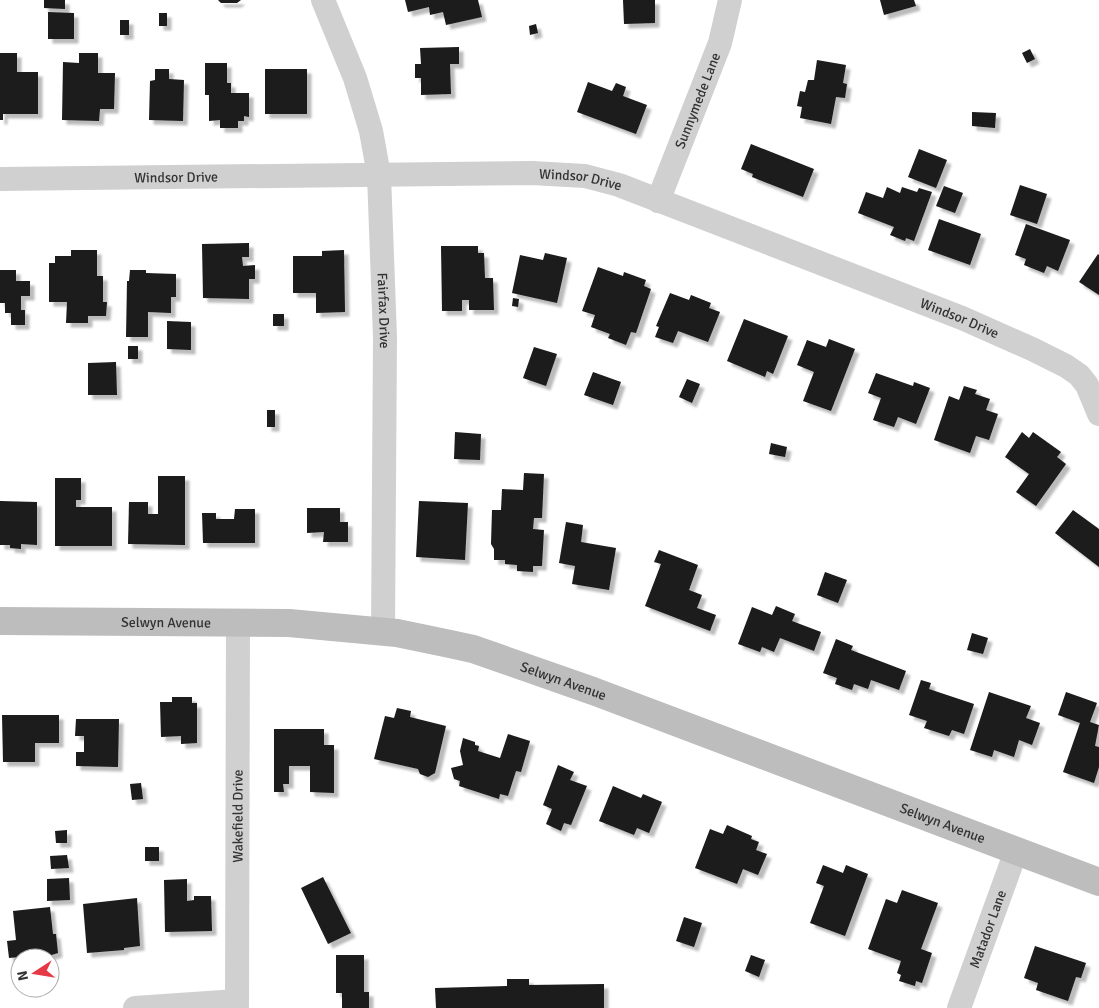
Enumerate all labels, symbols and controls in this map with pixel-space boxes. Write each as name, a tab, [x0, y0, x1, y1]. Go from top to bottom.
street label: Sunnymede Lane	[671, 50, 724, 151]
street label: Windsor Drive	[539, 165, 624, 194]
street label: Windsor Drive	[134, 168, 218, 186]
street label: Fairfax Drive	[374, 272, 394, 349]
street label: Windsor Drive	[918, 294, 1002, 342]
street label: Selwyn Avenue	[121, 613, 211, 631]
street label: Selwyn Avenue	[518, 658, 609, 704]
street label: Wakefield Drive	[229, 769, 246, 863]
street label: Selwyn Avenue	[898, 799, 988, 847]
street label: Matador Lane	[966, 888, 1010, 971]
north arrow	[10, 948, 60, 998]
text: N	[13, 969, 32, 982]

